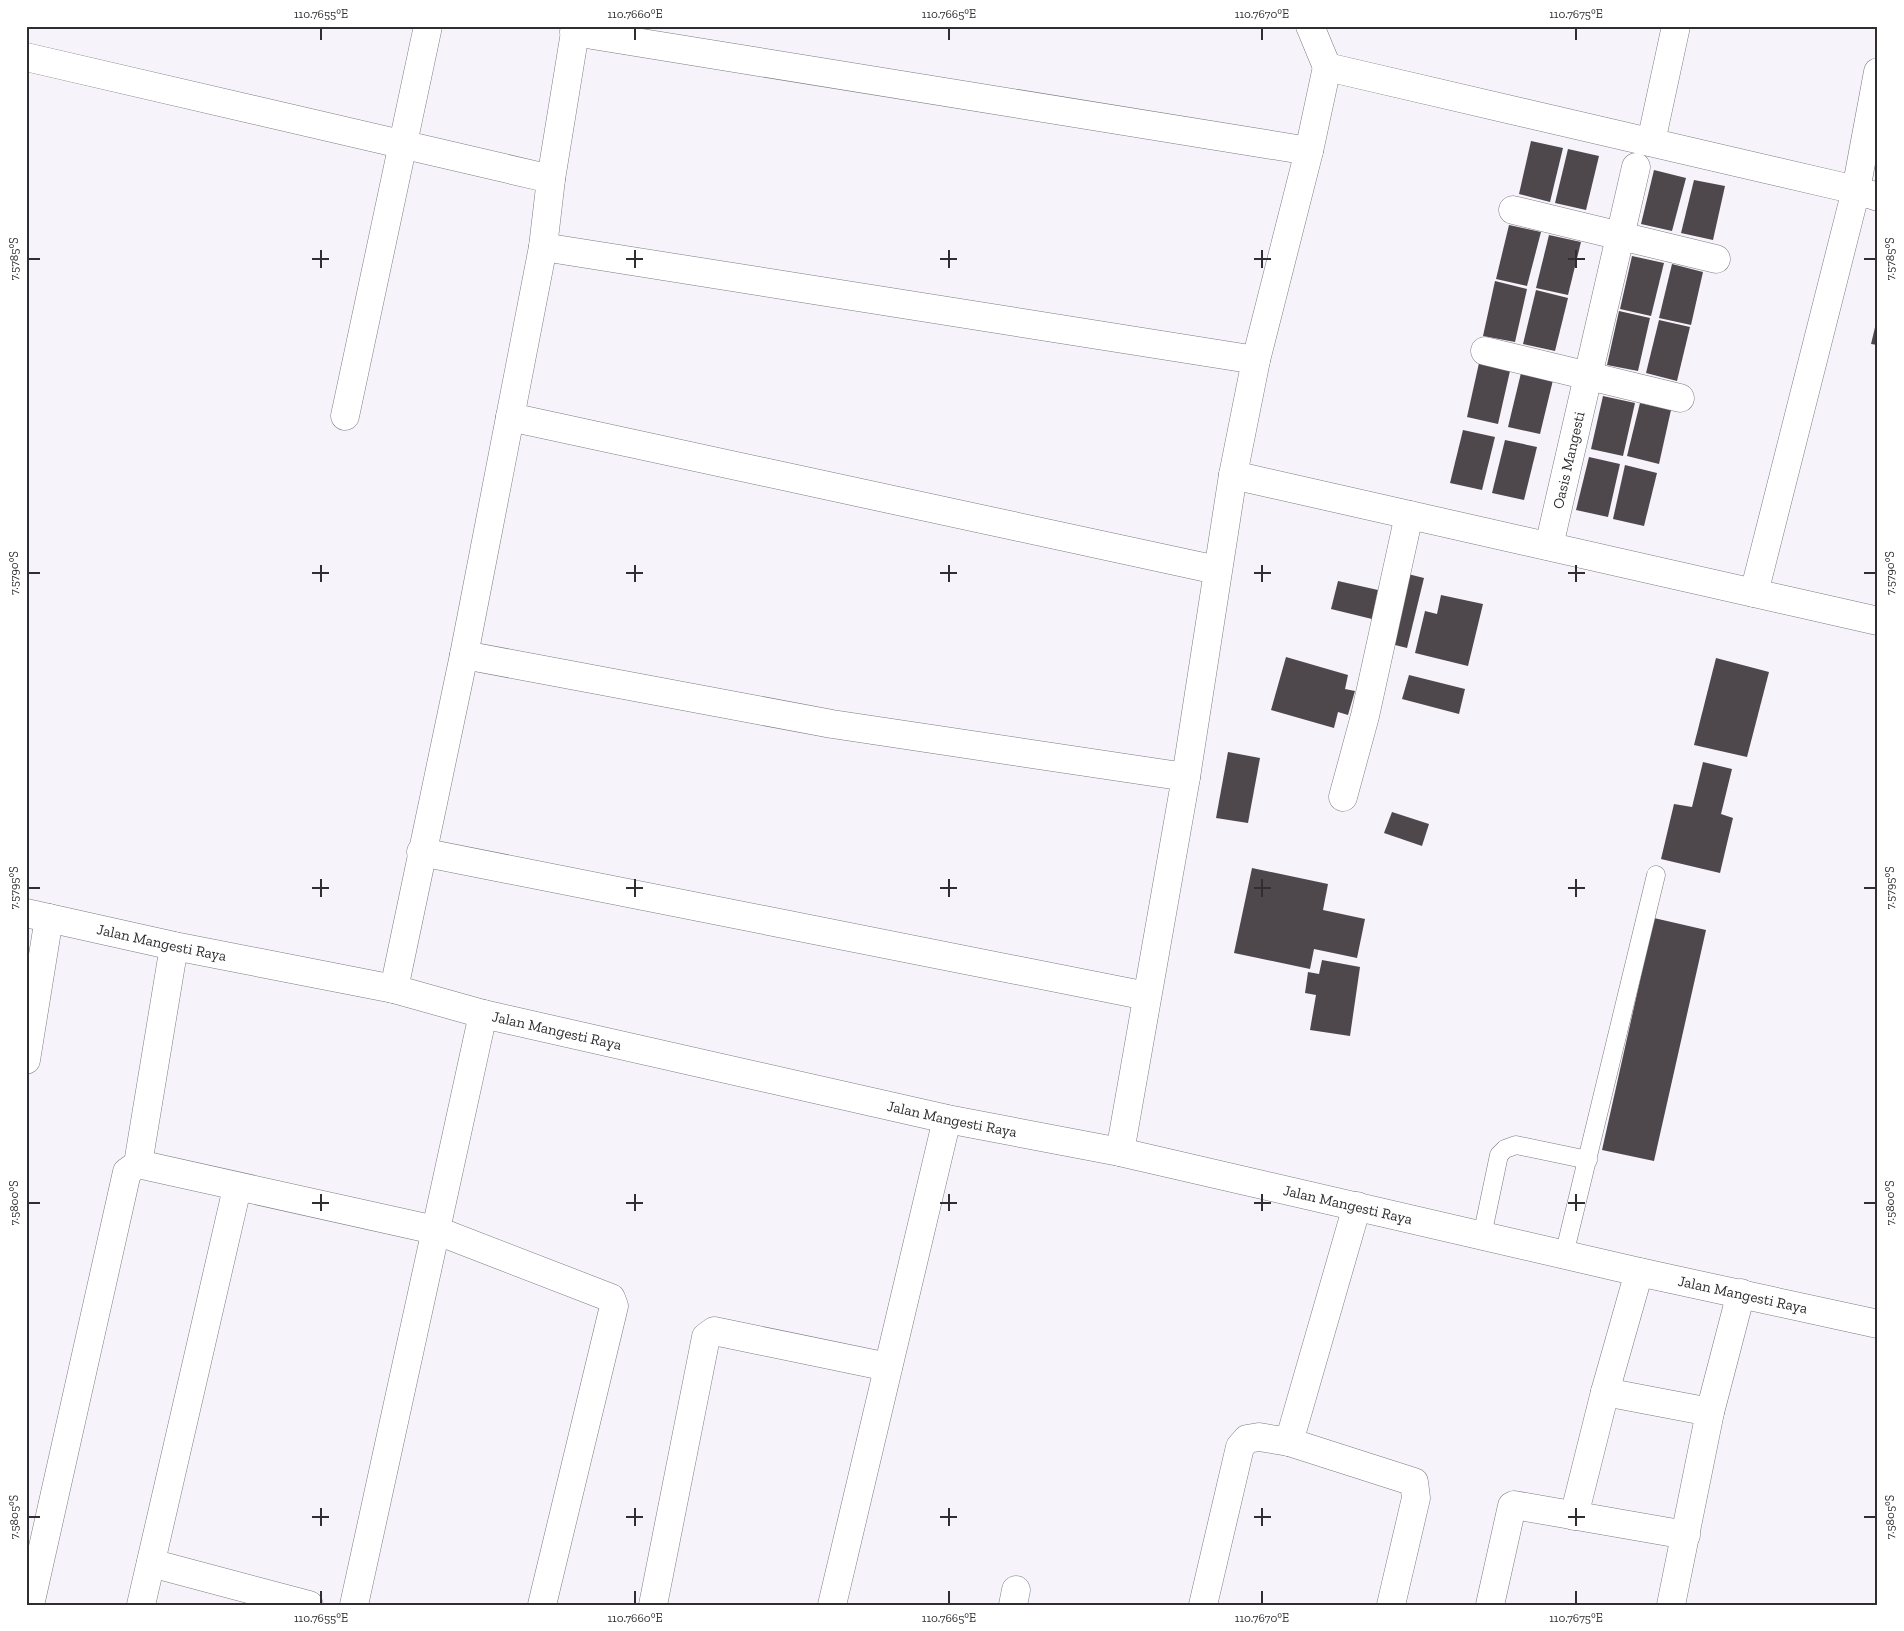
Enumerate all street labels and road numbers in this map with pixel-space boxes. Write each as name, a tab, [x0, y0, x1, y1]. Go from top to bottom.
street label: Oasis Mangesti	[1549, 410, 1589, 511]
street label: Jalan Mangesti Raya	[95, 920, 228, 965]
street label: Jalan Mangesti Raya	[490, 1007, 623, 1054]
street label: Jalan Mangesti Raya	[885, 1097, 1019, 1141]
street label: Jalan Mangesti Raya	[1282, 1181, 1414, 1228]
street label: Jalan Mangesti Raya	[1676, 1272, 1809, 1317]

